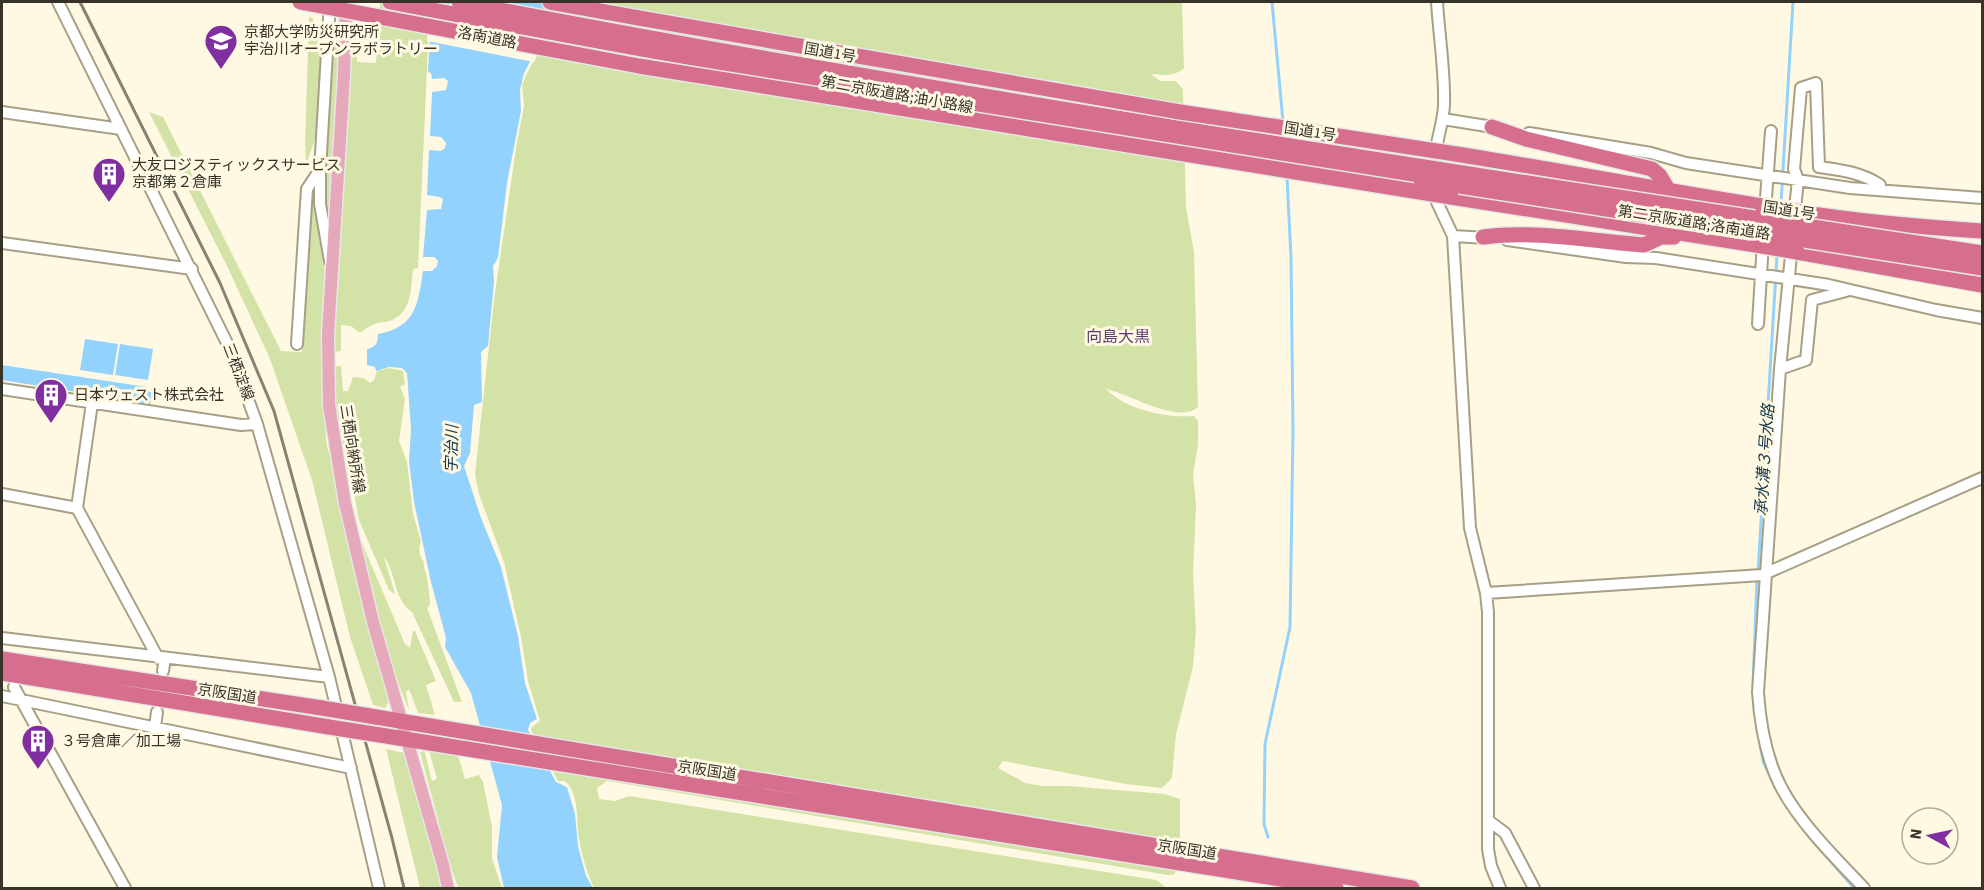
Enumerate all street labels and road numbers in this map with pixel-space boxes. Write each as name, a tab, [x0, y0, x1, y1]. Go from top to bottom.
street label: 洛南道路	[456, 22, 518, 54]
street label: 国道1号	[802, 38, 858, 68]
street label: 第二京阪道路;油小路線	[819, 71, 975, 119]
street label: 国道1号	[1282, 118, 1338, 146]
street label: 国道1号	[1761, 197, 1817, 225]
street label: 第二京阪道路;洛南道路	[1616, 201, 1772, 245]
street label: 三栖淀線	[217, 340, 259, 404]
street label: 三栖向納所線	[335, 403, 369, 495]
street label: 京阪国道	[196, 679, 258, 709]
street label: 京阪国道	[676, 756, 738, 786]
street label: 京阪国道	[1156, 835, 1218, 865]

